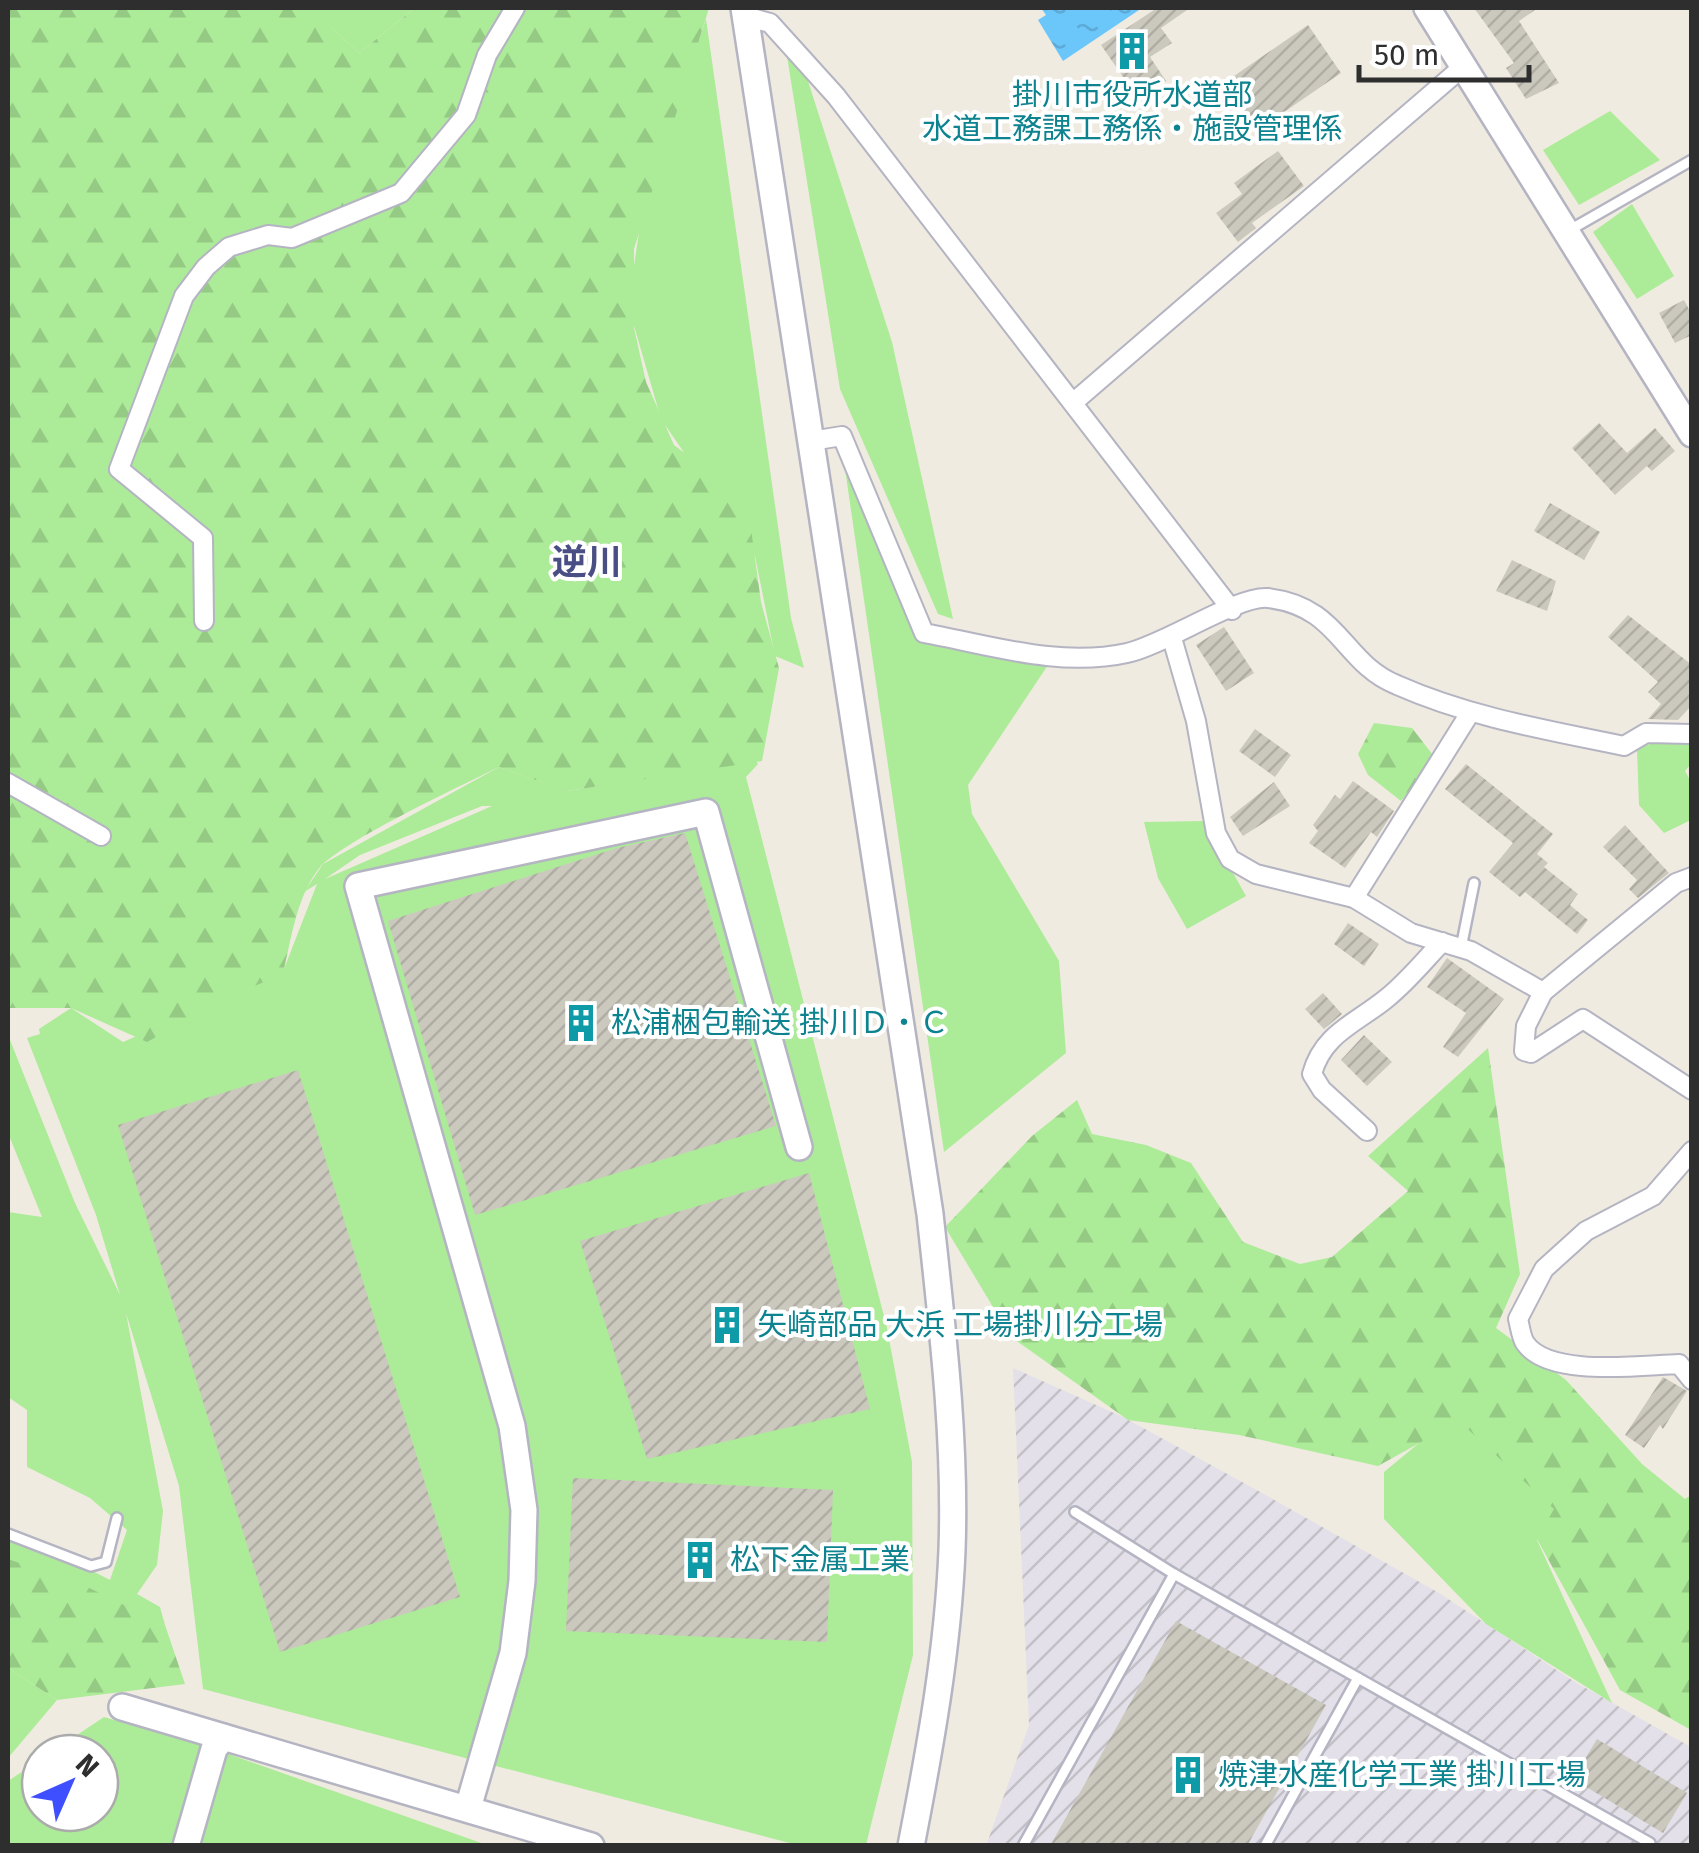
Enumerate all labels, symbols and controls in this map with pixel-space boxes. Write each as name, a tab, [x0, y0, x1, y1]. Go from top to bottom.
scale bar	[1359, 20, 1529, 82]
building icon: 掛川市役所水道部 水道工務課工務係・施設管理係	[1111, 30, 1153, 72]
text: 50 m	[1374, 37, 1439, 73]
place label: 掛川市役所水道部 水道工務課工務係・施設管理係	[922, 77, 1342, 147]
district label: 逆川	[552, 541, 622, 583]
building icon: 松浦梱包輸送 掛川Ｄ・Ｃ	[560, 1002, 602, 1044]
place label: 松浦梱包輸送 掛川Ｄ・Ｃ	[611, 1005, 949, 1041]
building icon: 矢崎部品 大浜 工場掛川分工場	[706, 1304, 748, 1346]
place label: 矢崎部品 大浜 工場掛川分工場	[757, 1307, 1163, 1343]
building icon: 松下金属工業	[679, 1539, 721, 1581]
place label: 松下金属工業	[730, 1542, 910, 1578]
north arrow	[20, 1733, 120, 1833]
text: N	[69, 1747, 106, 1784]
building icon: 焼津水産化学工業 掛川工場	[1167, 1754, 1209, 1796]
place label: 焼津水産化学工業 掛川工場	[1218, 1757, 1586, 1793]

